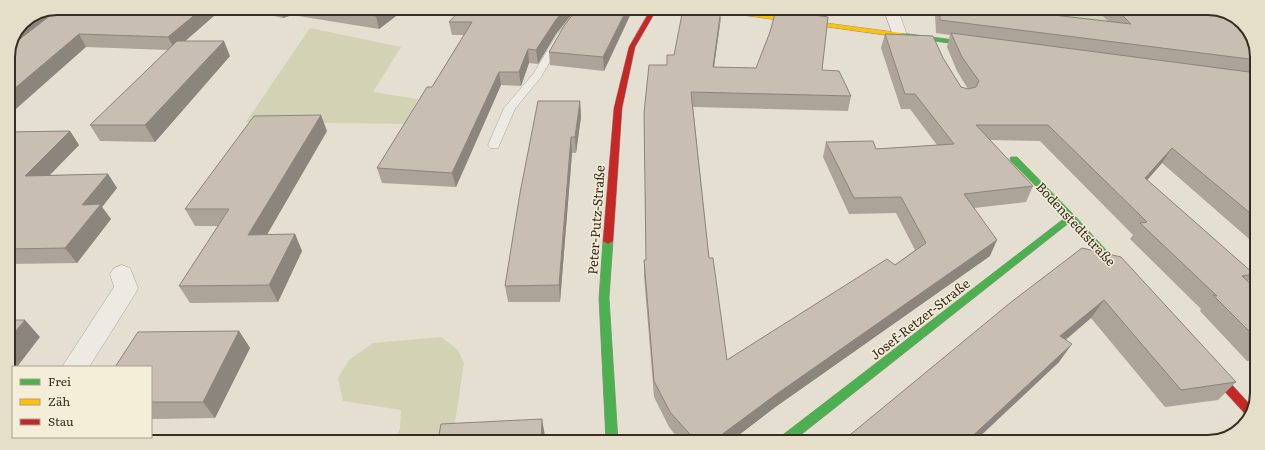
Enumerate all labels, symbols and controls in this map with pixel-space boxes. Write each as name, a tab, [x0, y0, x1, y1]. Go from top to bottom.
street label: Peter-Putz-Straße	[582, 164, 609, 275]
street label: Bodenstedtstraße	[1032, 177, 1121, 270]
street label: Josef-Retzer-Straße	[866, 273, 974, 364]
legend	[12, 366, 152, 438]
text: Frei	[48, 372, 71, 390]
text: Zäh	[48, 392, 70, 410]
text: Stau	[48, 412, 74, 430]

